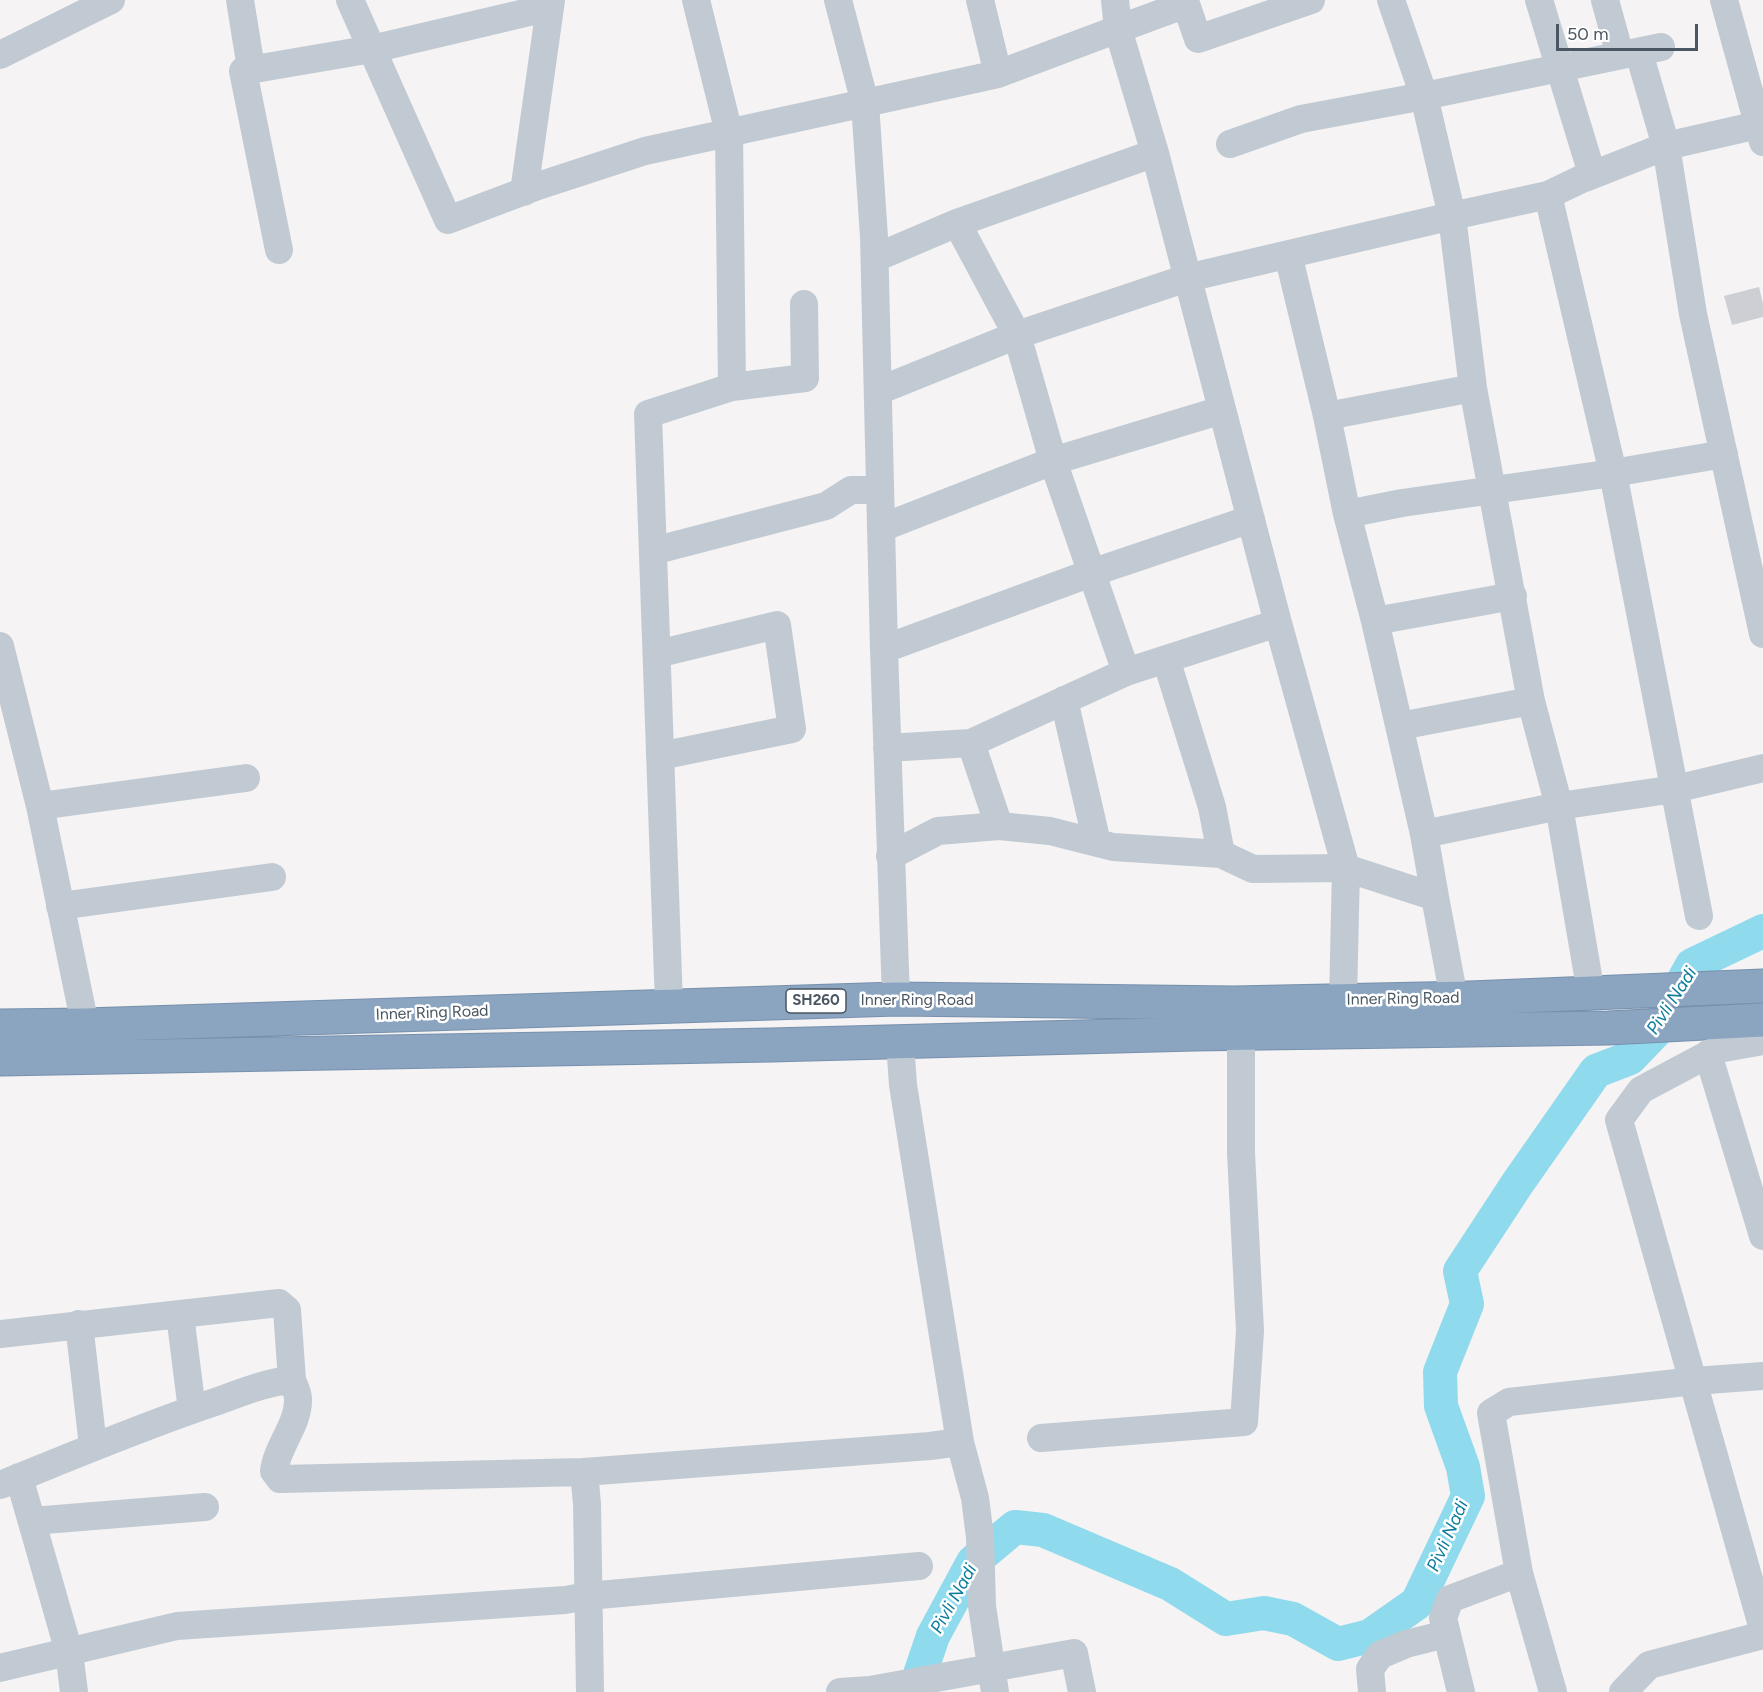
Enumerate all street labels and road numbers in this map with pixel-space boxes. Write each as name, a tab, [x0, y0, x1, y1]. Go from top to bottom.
street label: Inner Ring Road	[1346, 988, 1460, 1010]
road number: SH260	[786, 989, 846, 1013]
street label: Inner Ring Road	[860, 990, 974, 1010]
street label: Inner Ring Road	[375, 1001, 489, 1025]

